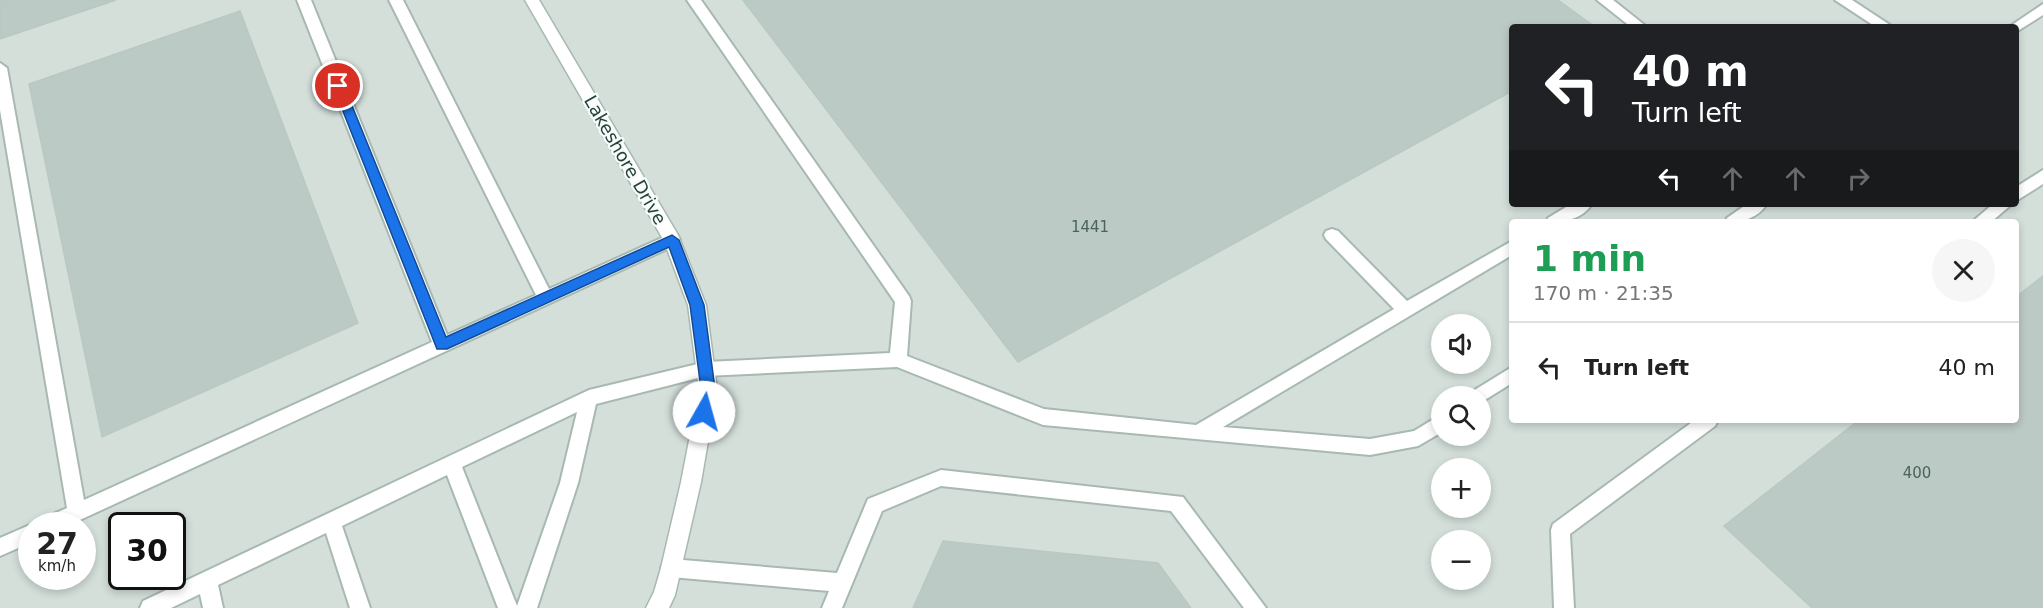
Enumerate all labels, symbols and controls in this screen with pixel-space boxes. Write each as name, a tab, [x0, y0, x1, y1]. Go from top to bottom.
text: 40 m	[1632, 47, 1749, 96]
icon: left	[1533, 48, 1611, 126]
pin	[312, 60, 363, 111]
icon: arrive	[321, 69, 354, 102]
street label: Lakeshore Drive	[580, 91, 671, 228]
text: Turn left	[1632, 97, 1742, 128]
icon: left	[1653, 162, 1686, 195]
icon: ahead	[1716, 162, 1749, 195]
icon: ahead	[1779, 162, 1812, 195]
icon: right	[1842, 162, 1875, 195]
house number: 1441	[1071, 218, 1109, 236]
text: 1 min	[1533, 238, 1646, 279]
button: close	[1932, 239, 1995, 302]
text: 170 m · 21:35	[1533, 281, 1674, 305]
map controls	[1431, 314, 1491, 590]
button: sound	[1431, 314, 1491, 374]
icon: left	[1533, 351, 1566, 384]
text: Turn left	[1584, 355, 1689, 380]
text: 40 m	[1939, 355, 1995, 380]
position arrow	[672, 380, 736, 444]
button: search	[1431, 386, 1491, 446]
button: +	[1431, 458, 1491, 518]
house number: 400	[1903, 464, 1931, 482]
speed limit sign: 30	[108, 512, 186, 590]
text: 27	[36, 526, 78, 561]
button: −	[1431, 530, 1491, 590]
text: km/h	[38, 557, 76, 575]

